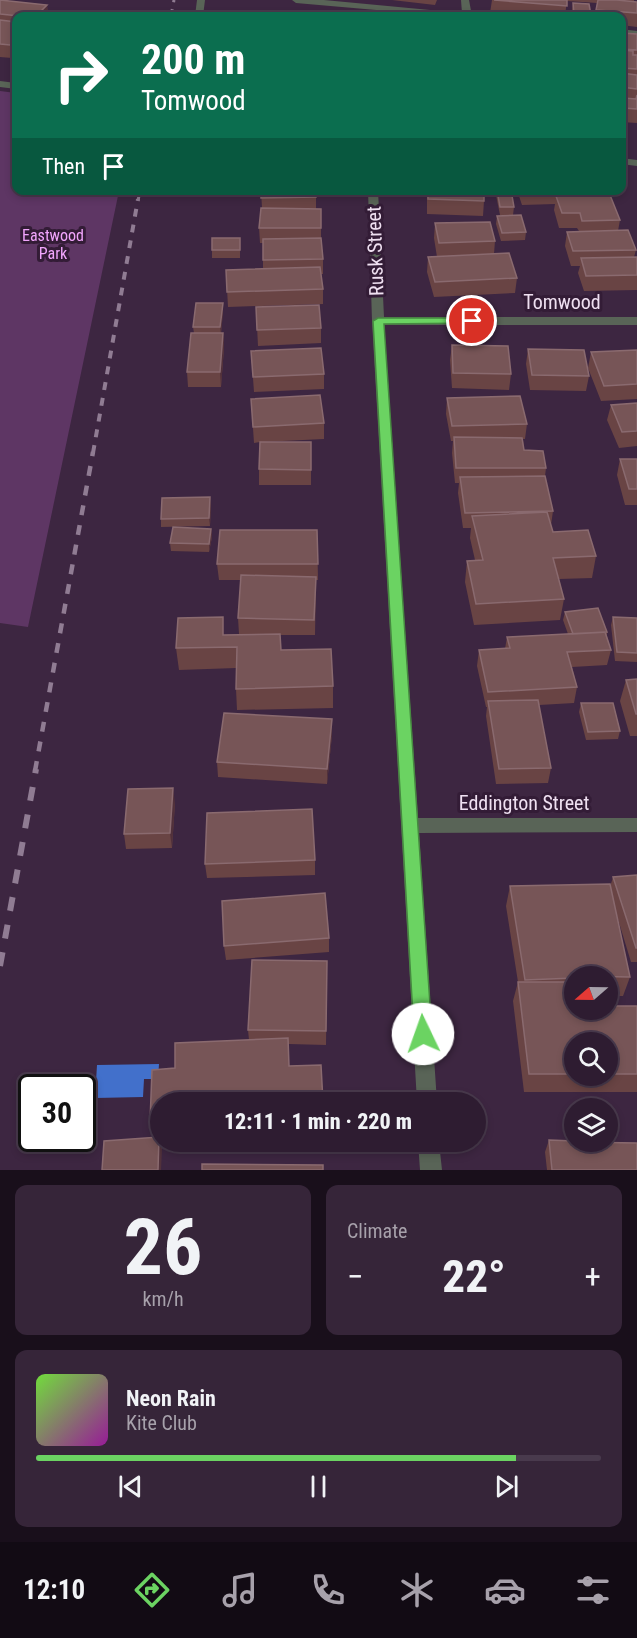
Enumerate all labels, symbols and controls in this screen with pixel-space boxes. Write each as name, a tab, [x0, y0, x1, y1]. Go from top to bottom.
text: 200 m	[141, 35, 246, 84]
icon: right	[42, 36, 120, 114]
text: Tomwood	[141, 85, 246, 117]
icon: arrive	[97, 150, 130, 183]
text: Then	[42, 154, 85, 179]
street label: Rusk Street	[361, 206, 389, 296]
park label: Eastwood Park	[22, 226, 84, 263]
street label: Tomwood	[523, 290, 601, 314]
pin	[446, 295, 497, 346]
icon: arrive	[455, 304, 488, 337]
street label: Eddington Street	[459, 791, 589, 815]
north arrow	[564, 966, 618, 1020]
map controls	[564, 966, 618, 1152]
position arrow	[391, 1002, 455, 1066]
button: search	[564, 1032, 618, 1086]
speed limit sign: 30	[18, 1074, 96, 1152]
button: layers	[564, 1098, 618, 1152]
text: 12:11 · 1 min · 220 m	[224, 1109, 412, 1134]
text: 26	[124, 1202, 202, 1293]
text: Climate	[347, 1219, 407, 1243]
text: 22°	[442, 1250, 506, 1303]
text: −	[347, 1257, 364, 1296]
text: +	[585, 1257, 601, 1296]
text: km/h	[142, 1287, 184, 1311]
text: Neon Rain	[126, 1386, 216, 1411]
text: Kite Club	[126, 1411, 197, 1435]
icon: previous	[114, 1470, 147, 1503]
icon: pause	[302, 1470, 335, 1503]
icon: next	[490, 1470, 523, 1503]
icon: directions	[131, 1569, 173, 1611]
icon: music	[219, 1569, 261, 1611]
icon: phone	[307, 1569, 349, 1611]
icon: climate	[396, 1569, 438, 1611]
icon: car	[484, 1569, 526, 1611]
icon: filters	[572, 1569, 614, 1611]
text: 12:10	[23, 1574, 85, 1606]

